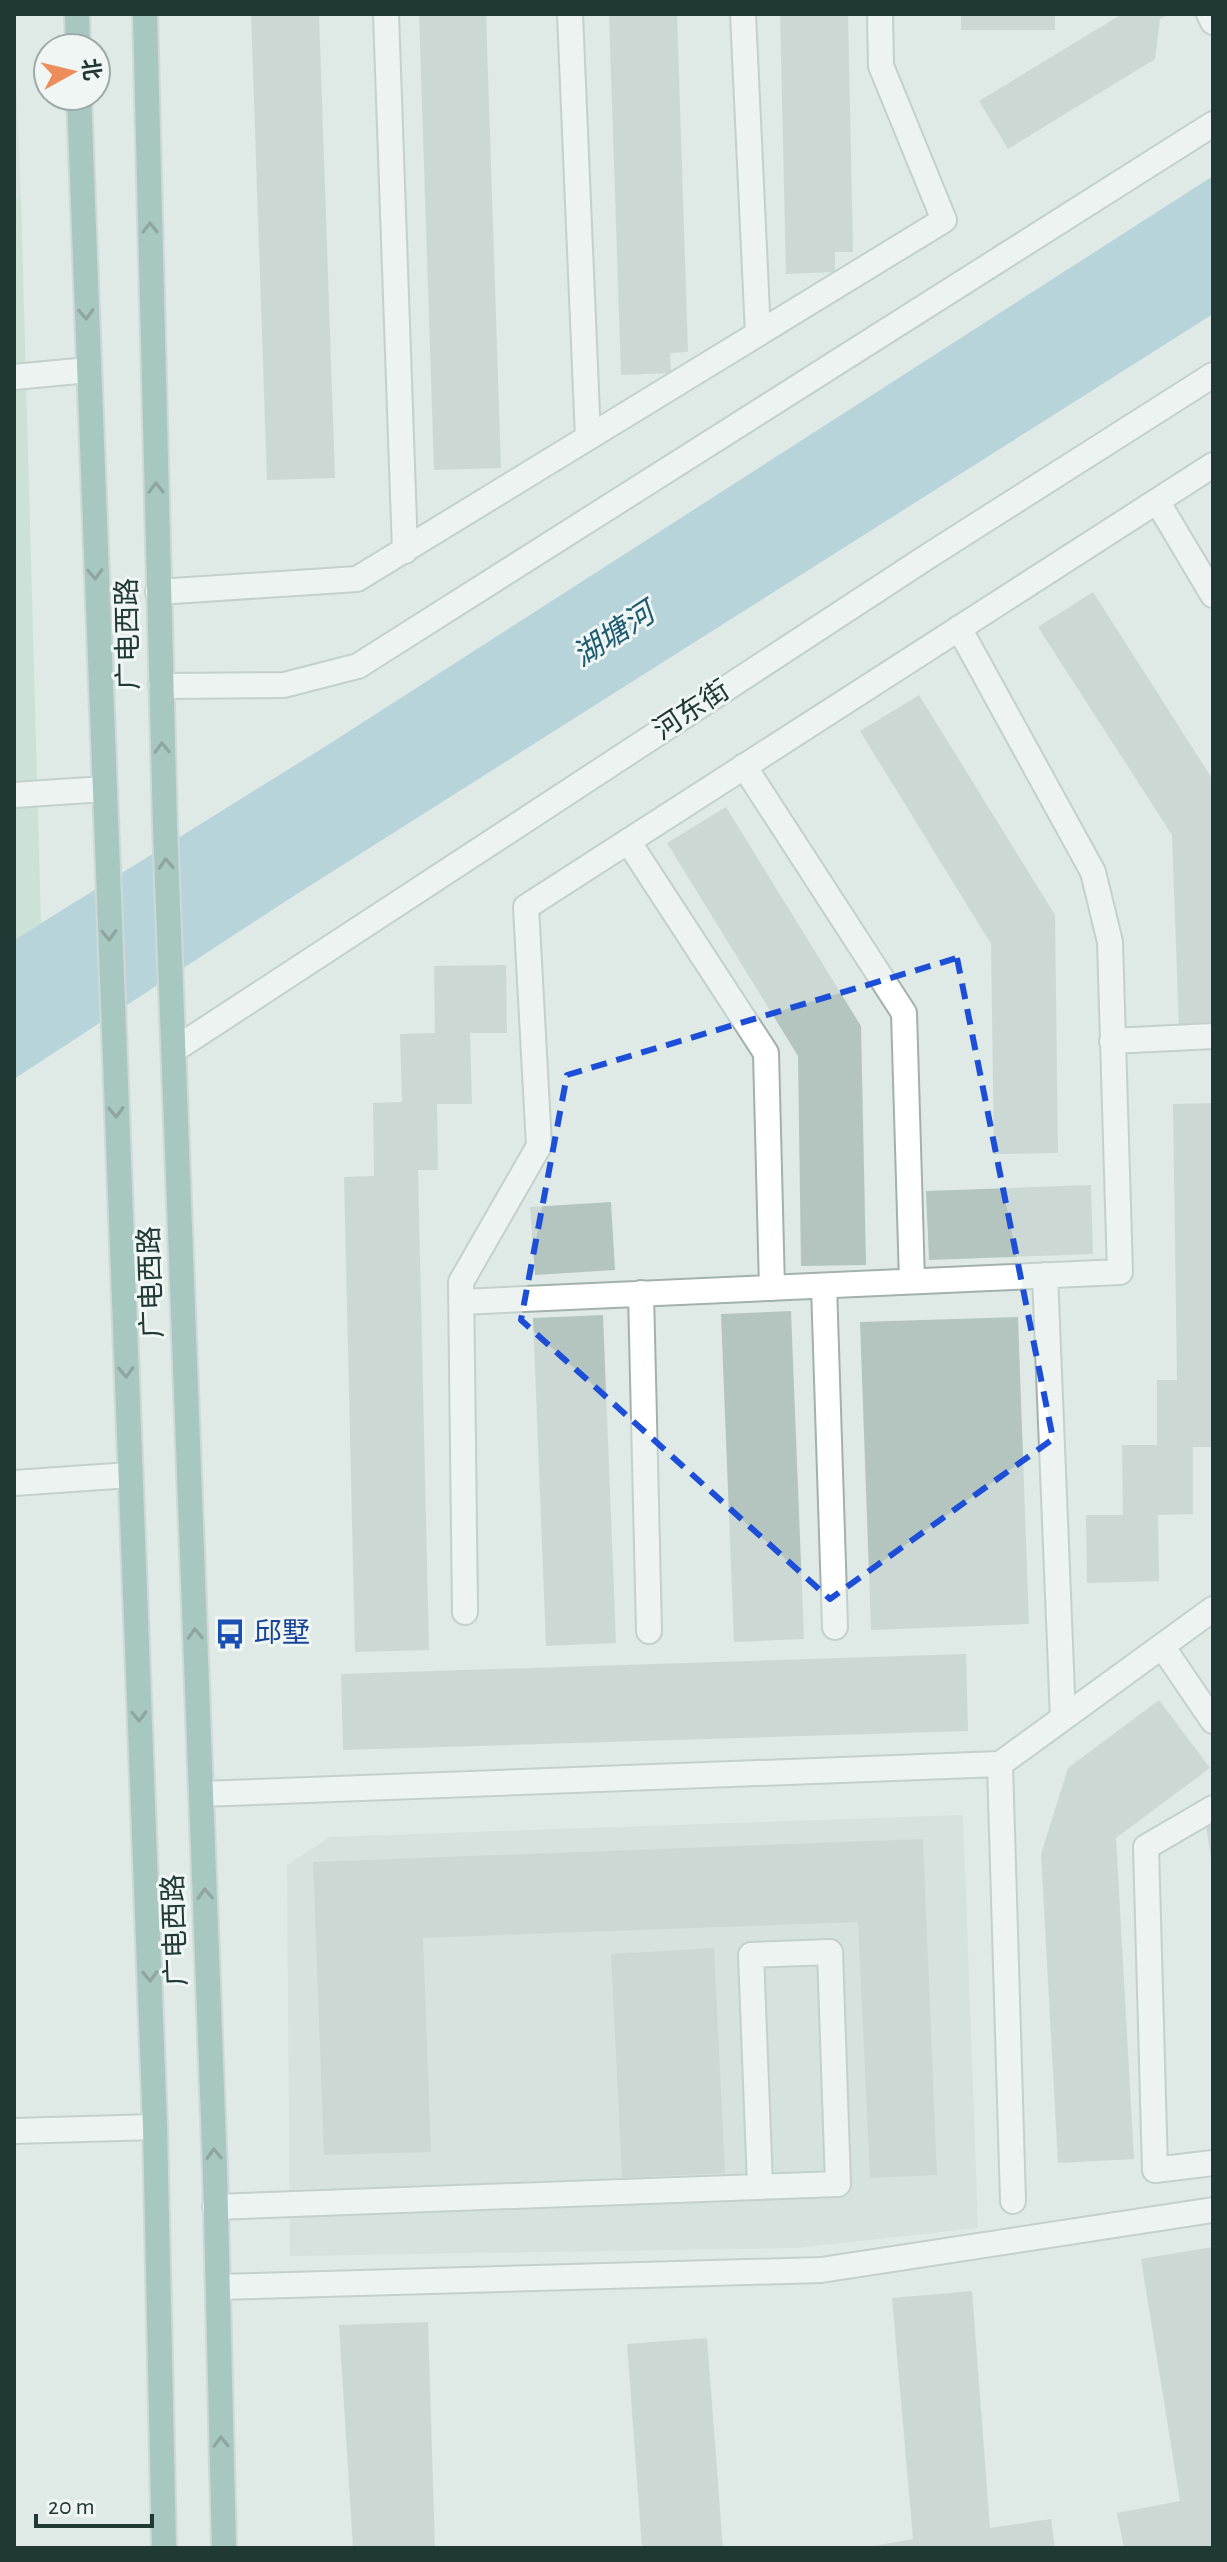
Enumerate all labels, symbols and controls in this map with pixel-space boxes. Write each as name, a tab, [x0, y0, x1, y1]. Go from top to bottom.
north arrow	[32, 32, 112, 112]
text: 北	[78, 57, 104, 82]
one-way arrow	[141, 221, 159, 234]
one-way arrow	[77, 308, 95, 321]
one-way arrow	[147, 481, 165, 494]
one-way arrow	[87, 568, 104, 581]
street label: 广电西路	[112, 578, 144, 690]
water label: 湖塘河	[567, 594, 664, 672]
street label: 河东街	[648, 675, 735, 746]
one-way arrow	[154, 741, 171, 754]
one-way arrow	[158, 857, 175, 870]
one-way arrow	[101, 929, 118, 942]
one-way arrow	[107, 1106, 124, 1119]
street label: 广电西路	[134, 1226, 168, 1339]
one-way arrow	[117, 1366, 134, 1379]
bus stop icon: 邱墅	[213, 1617, 247, 1651]
place label: 邱墅	[254, 1618, 310, 1648]
one-way arrow	[187, 1627, 204, 1640]
one-way arrow	[131, 1710, 148, 1723]
street label: 广电西路	[158, 1874, 192, 1987]
one-way arrow	[196, 1887, 213, 1900]
one-way arrow	[141, 1970, 158, 1983]
one-way arrow	[206, 2147, 223, 2160]
one-way arrow	[213, 2435, 230, 2448]
scale bar	[36, 2478, 152, 2528]
text: 20 m	[48, 2495, 95, 2519]

